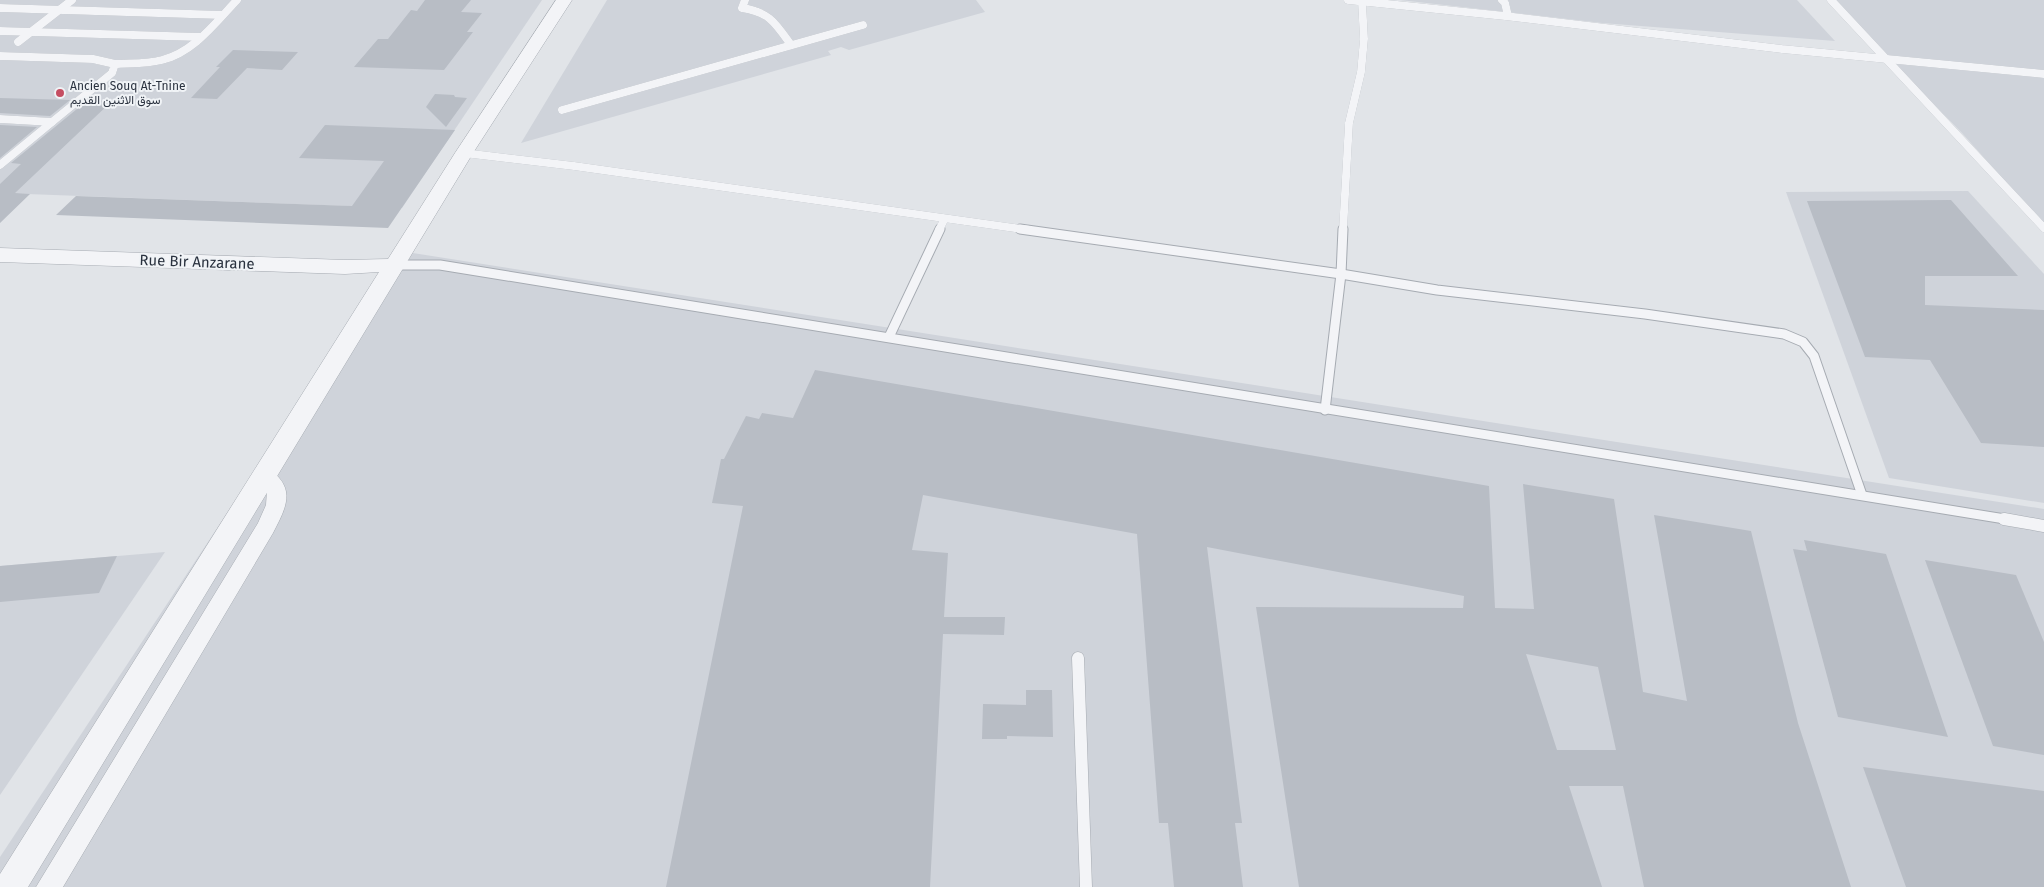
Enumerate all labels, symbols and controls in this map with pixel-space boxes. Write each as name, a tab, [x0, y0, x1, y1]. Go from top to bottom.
place label: Ancien Souq At-Tnine سوق الاثنين القديم	[70, 79, 185, 108]
marker: Ancien Souq At-Tnine سوق الاثنين القديم	[54, 87, 66, 99]
street label: Rue Bir Anzarane	[139, 251, 255, 273]

